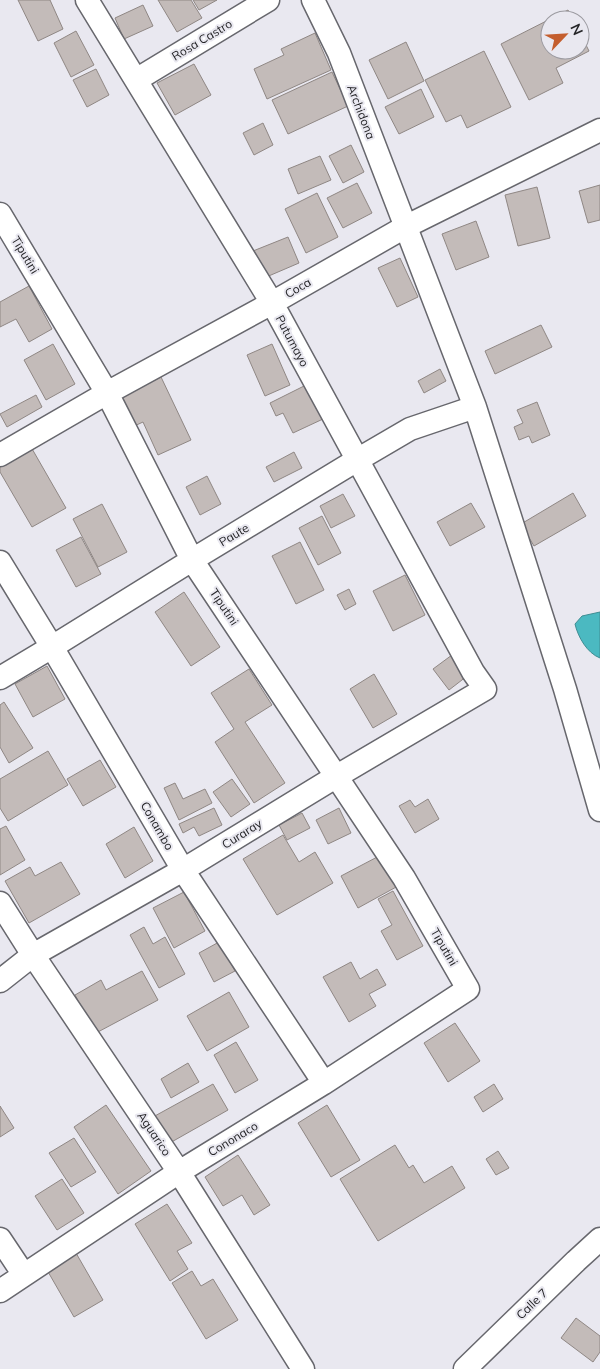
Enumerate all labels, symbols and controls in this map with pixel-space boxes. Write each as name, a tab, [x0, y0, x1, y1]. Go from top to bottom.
north arrow	[540, 10, 590, 60]
street label: Rosa Castro	[169, 16, 235, 63]
text: N	[566, 21, 587, 38]
street label: Archidona	[344, 82, 379, 141]
street label: Tiputini	[8, 233, 43, 276]
street label: Coca	[282, 274, 314, 301]
street label: Putumayo	[273, 312, 312, 369]
street label: Paute	[216, 520, 251, 549]
street label: Tiputini	[207, 585, 242, 628]
street label: Conambo	[138, 799, 177, 853]
street label: Curaray	[219, 815, 265, 852]
street label: Tiputini	[428, 925, 461, 968]
street label: Aguarico	[134, 1109, 175, 1159]
street label: Cononaco	[205, 1118, 260, 1159]
street label: Calle 7	[513, 1285, 550, 1322]

